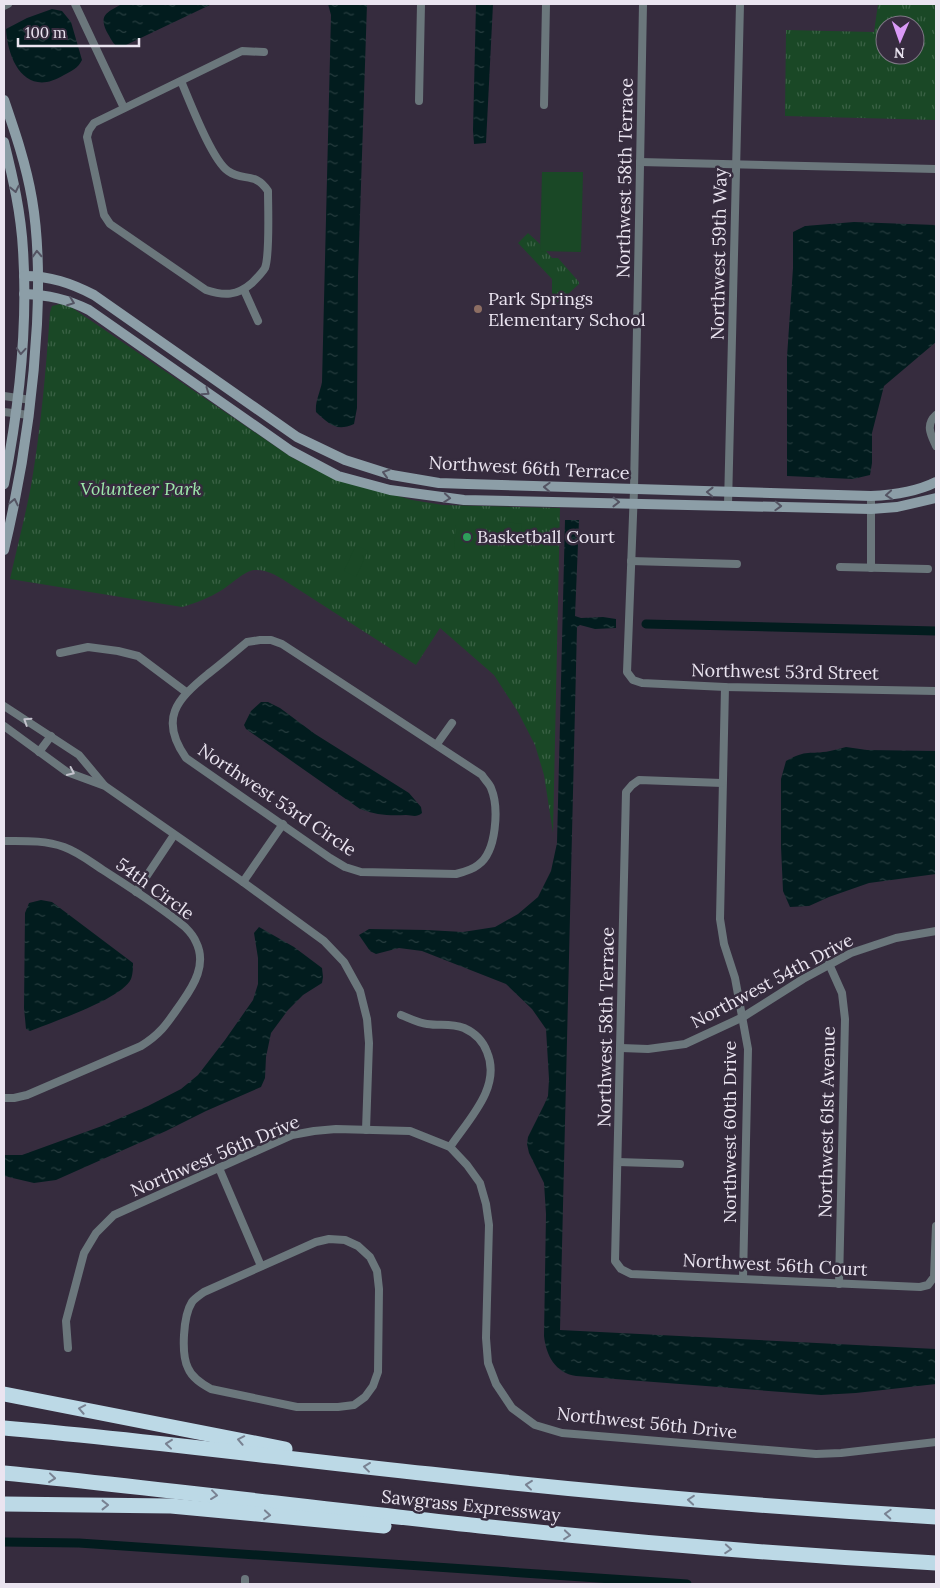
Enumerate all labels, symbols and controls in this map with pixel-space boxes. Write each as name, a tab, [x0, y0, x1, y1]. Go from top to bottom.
scale bar	[18, 15, 139, 47]
north arrow	[875, 15, 925, 65]
text: 100 m	[25, 23, 66, 42]
text: N	[894, 44, 905, 62]
street label: Northwest 58th Terrace	[611, 77, 638, 278]
street label: Northwest 59th Way	[705, 167, 732, 340]
one-way arrow	[9, 185, 20, 194]
one-way arrow	[32, 250, 43, 258]
place label: Park Springs Elementary School	[488, 287, 646, 331]
one-way arrow	[66, 296, 75, 306]
marker: Park Springs Elementary School	[472, 303, 484, 315]
one-way arrow	[16, 348, 27, 356]
one-way arrow	[200, 386, 210, 395]
street label: Northwest 66th Terrace	[428, 451, 630, 484]
one-way arrow	[382, 468, 390, 478]
park label: Volunteer Park	[80, 477, 202, 500]
one-way arrow	[543, 481, 551, 492]
one-way arrow	[705, 486, 713, 497]
one-way arrow	[885, 489, 893, 500]
one-way arrow	[443, 492, 451, 503]
one-way arrow	[612, 497, 620, 507]
one-way arrow	[9, 498, 19, 507]
one-way arrow	[775, 501, 783, 512]
place label: Basketball Court	[477, 525, 615, 548]
marker: Basketball Court	[461, 531, 473, 543]
street label: Northwest 53rd Street	[691, 658, 879, 685]
one-way arrow	[24, 718, 33, 727]
street label: Northwest 53rd Circle	[194, 738, 361, 861]
one-way arrow	[65, 766, 74, 776]
street label: 54th Circle	[111, 852, 199, 925]
street label: Northwest 58th Terrace	[592, 926, 619, 1127]
street label: Northwest 54th Drive	[687, 928, 857, 1033]
street label: Northwest 61st Avenue	[813, 1026, 840, 1218]
street label: Northwest 60th Drive	[718, 1040, 741, 1223]
street label: Northwest 56th Drive	[127, 1109, 303, 1202]
street label: Northwest 56th Court	[682, 1248, 868, 1281]
street label: Northwest 56th Drive	[556, 1402, 739, 1443]
one-way arrow	[77, 1405, 86, 1415]
one-way arrow	[237, 1435, 246, 1445]
one-way arrow	[165, 1439, 173, 1450]
one-way arrow	[363, 1462, 371, 1473]
one-way arrow	[49, 1472, 57, 1483]
one-way arrow	[525, 1480, 533, 1491]
street label: Sawgrass Expressway	[380, 1485, 562, 1526]
one-way arrow	[210, 1489, 218, 1500]
one-way arrow	[686, 1494, 694, 1505]
one-way arrow	[101, 1499, 109, 1510]
one-way arrow	[263, 1509, 271, 1520]
one-way arrow	[883, 1509, 891, 1520]
one-way arrow	[563, 1529, 571, 1540]
one-way arrow	[725, 1543, 733, 1554]

